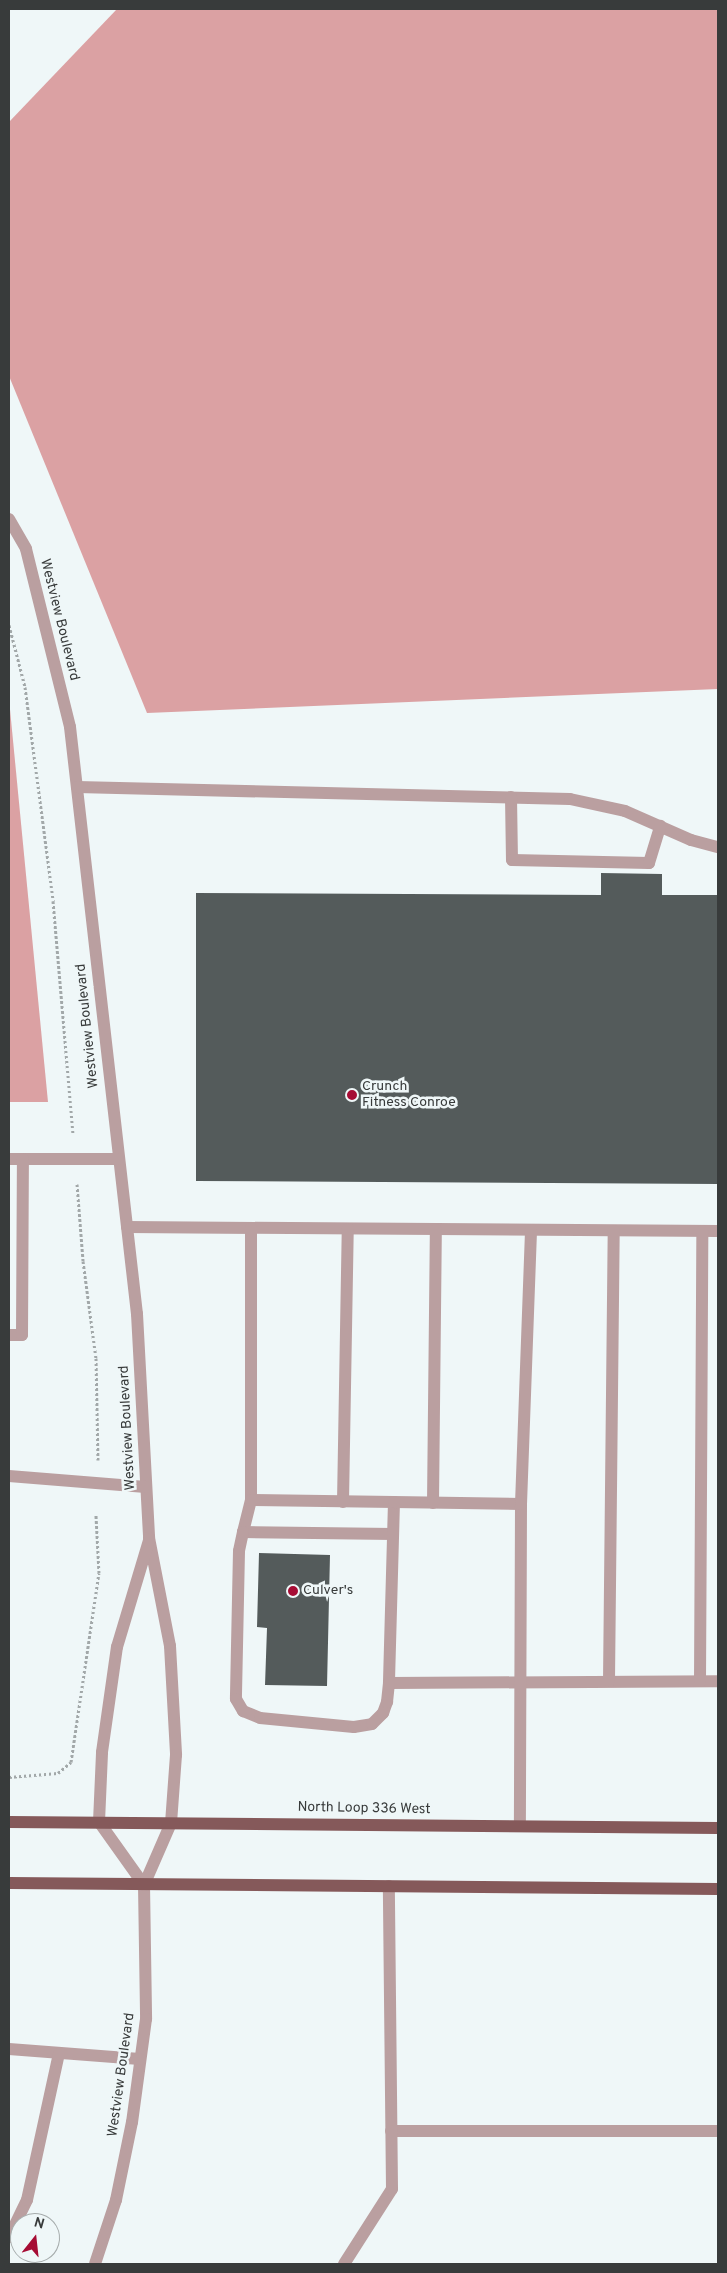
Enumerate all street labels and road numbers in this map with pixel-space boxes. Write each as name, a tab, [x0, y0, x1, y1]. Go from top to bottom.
street label: Westview Boulevard	[36, 557, 82, 683]
street label: Westview Boulevard	[73, 963, 103, 1089]
street label: Westview Boulevard	[116, 1365, 140, 1491]
street label: North Loop 336 West	[297, 1799, 431, 1819]
street label: Westview Boulevard	[105, 2012, 139, 2138]

